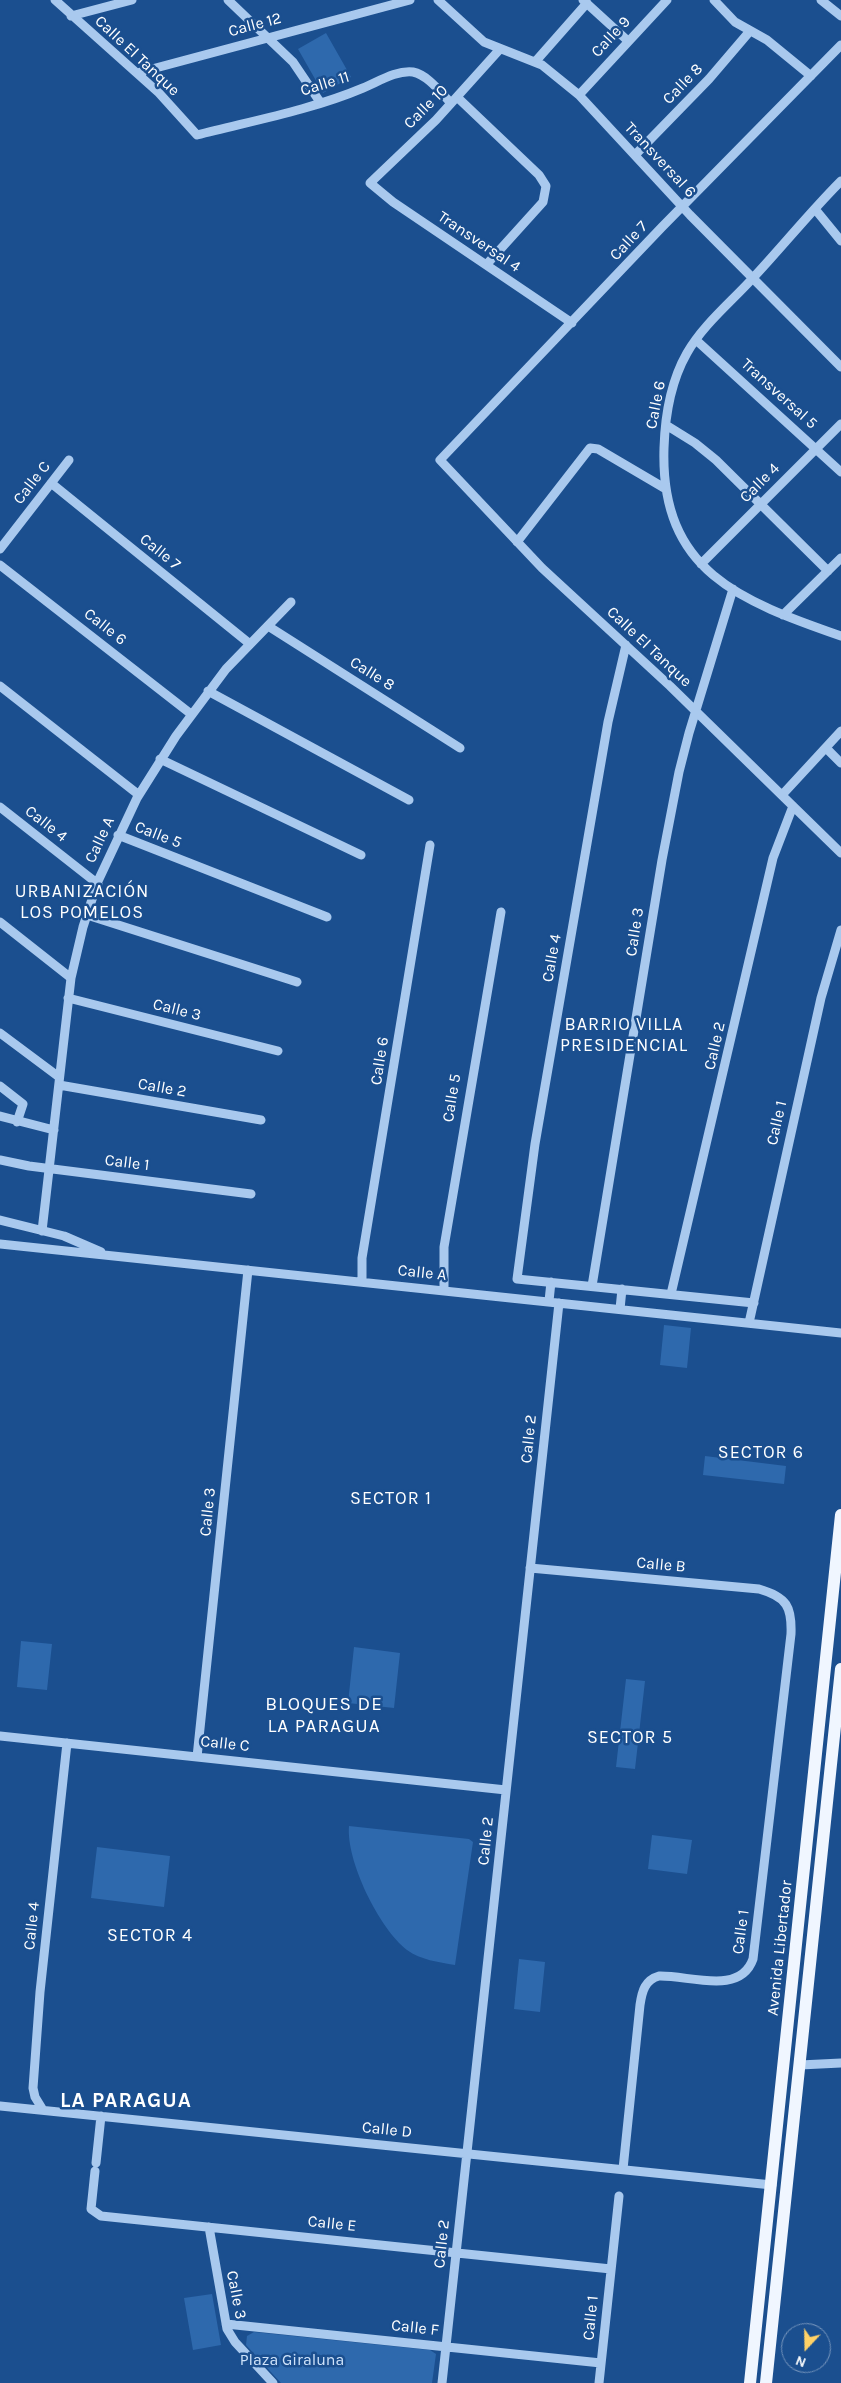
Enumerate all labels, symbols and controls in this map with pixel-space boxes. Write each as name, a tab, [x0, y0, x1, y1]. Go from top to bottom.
street label: Calle 12	[226, 9, 284, 41]
street label: Calle El Tanque	[91, 12, 183, 100]
street label: Calle 9	[587, 13, 635, 61]
street label: Calle 8	[659, 60, 707, 108]
street label: Calle 11	[298, 67, 352, 101]
street label: Calle 10	[400, 81, 452, 133]
street label: Transversal 6	[620, 118, 700, 202]
street label: Transversal 4	[434, 207, 524, 277]
street label: Calle 7	[606, 217, 652, 265]
street label: Transversal 5	[737, 355, 821, 433]
street label: Calle 6	[642, 379, 670, 431]
street label: Calle C	[9, 458, 55, 508]
street label: Calle 4	[736, 459, 784, 507]
street label: Calle 7	[136, 530, 184, 574]
street label: Calle El Tanque	[603, 603, 695, 691]
street label: Calle 6	[80, 604, 130, 650]
street label: Calle 8	[346, 653, 398, 695]
street label: Calle 4	[21, 801, 71, 847]
street label: Calle A	[81, 814, 119, 866]
street label: Calle 5	[132, 817, 184, 853]
district label: URBANIZACIÓN LOS POMELOS	[13, 881, 151, 924]
street label: Calle 3	[622, 906, 648, 958]
street label: Calle 4	[538, 932, 566, 984]
street label: Calle 3	[151, 995, 203, 1025]
district label: BARRIO VILLA PRESIDENCIAL	[558, 1014, 690, 1056]
street label: Calle 2	[700, 1020, 730, 1072]
street label: Calle 6	[367, 1035, 393, 1087]
street label: Calle 5	[439, 1072, 465, 1124]
street label: Calle 2	[136, 1074, 188, 1102]
street label: Calle 1	[763, 1099, 791, 1147]
street label: Calle 1	[104, 1151, 150, 1175]
street label: Calle A	[397, 1261, 447, 1285]
street label: Calle 2	[517, 1414, 541, 1464]
district label: SECTOR 6	[717, 1442, 805, 1464]
street label: Calle 3	[196, 1487, 220, 1537]
district label: SECTOR 1	[349, 1488, 433, 1510]
street label: Calle B	[635, 1553, 687, 1577]
district label: BLOQUES DE LA PARAGUA	[264, 1694, 384, 1738]
district label: SECTOR 5	[586, 1727, 674, 1749]
street label: Calle C	[199, 1732, 251, 1756]
street label: Calle 2	[474, 1816, 498, 1866]
street label: Avenida Libertador	[763, 1879, 797, 2017]
street label: Calle 4	[20, 1901, 44, 1951]
street label: Calle 1	[728, 1908, 754, 1956]
district label: SECTOR 4	[106, 1925, 194, 1947]
district label: LA PARAGUA	[59, 2088, 193, 2114]
street label: Calle D	[361, 2118, 413, 2142]
street label: Calle E	[307, 2212, 357, 2236]
street label: Calle 2	[430, 2219, 454, 2269]
street label: Calle 3	[222, 2269, 250, 2321]
street label: Calle 1	[579, 2295, 603, 2341]
street label: Calle F	[390, 2316, 440, 2340]
north arrow	[781, 2323, 831, 2373]
park label: Plaza Giraluna	[240, 2350, 344, 2370]
text: N	[793, 2352, 809, 2371]

